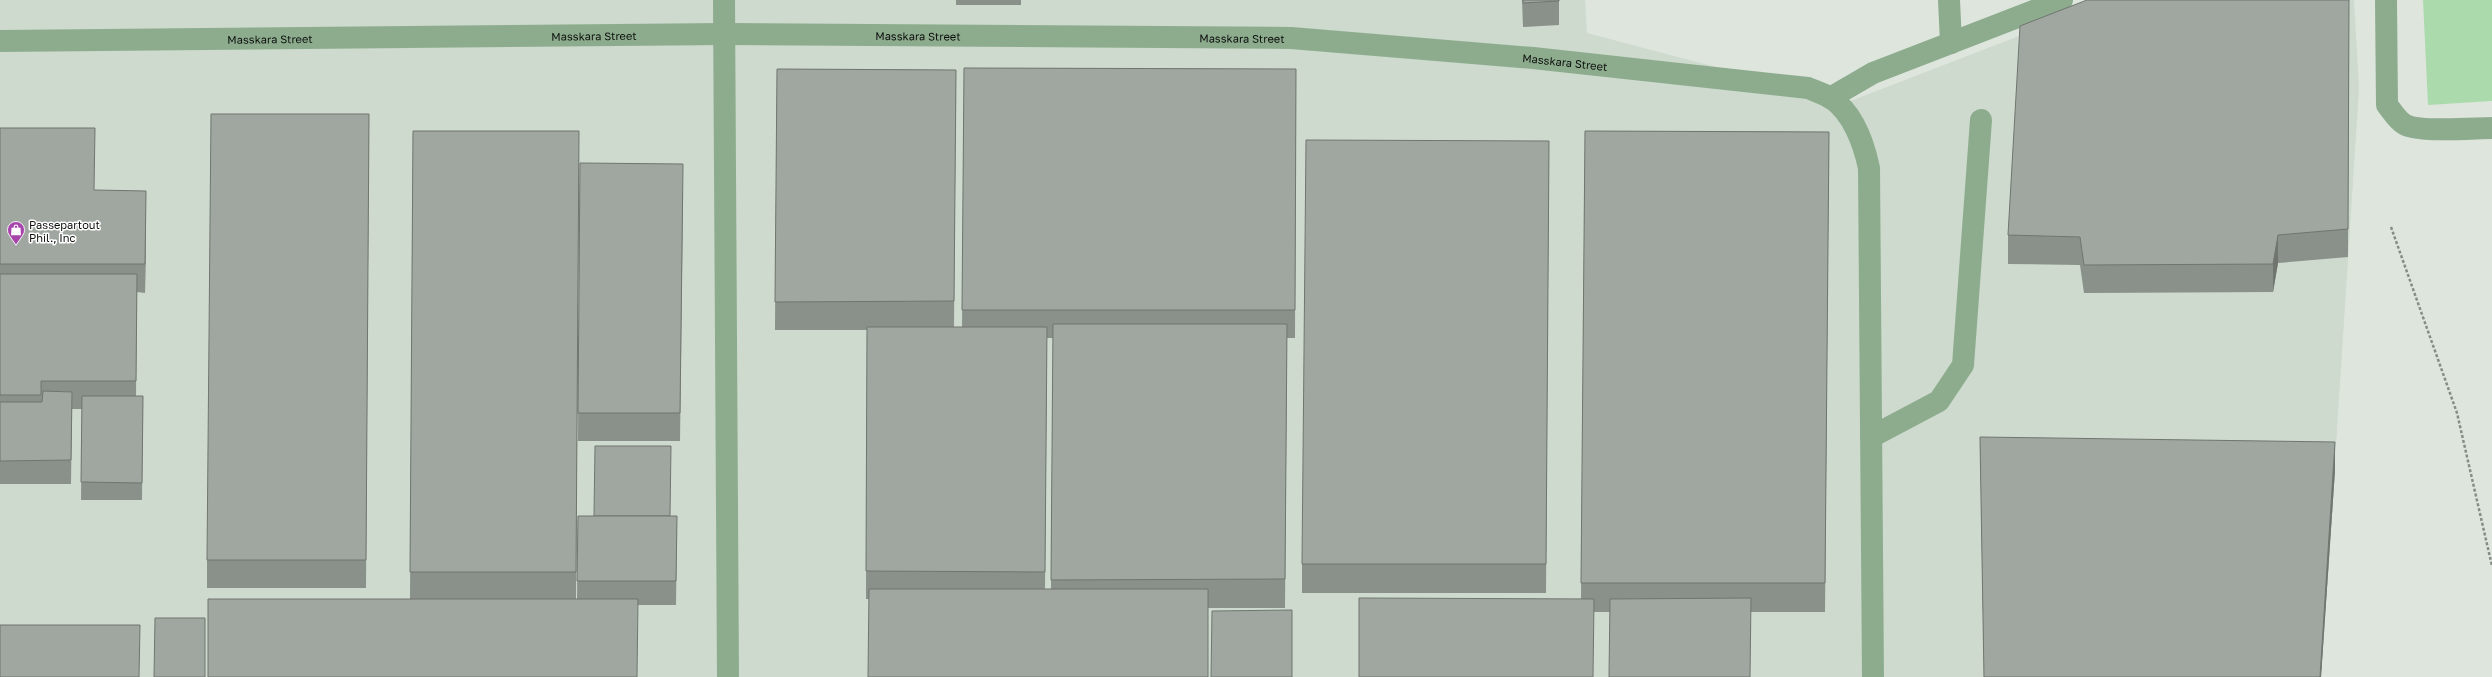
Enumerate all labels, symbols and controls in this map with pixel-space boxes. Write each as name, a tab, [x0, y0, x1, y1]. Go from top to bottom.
street label: Masskara Street	[551, 28, 637, 42]
street label: Masskara Street	[875, 29, 961, 42]
street label: Masskara Street	[227, 31, 313, 45]
street label: Masskara Street	[1199, 31, 1285, 44]
street label: Masskara Street	[1522, 51, 1608, 73]
place label: Passepartout Phil., Inc	[29, 218, 100, 244]
shop icon: Passepartout Phil., Inc	[6, 220, 26, 245]

